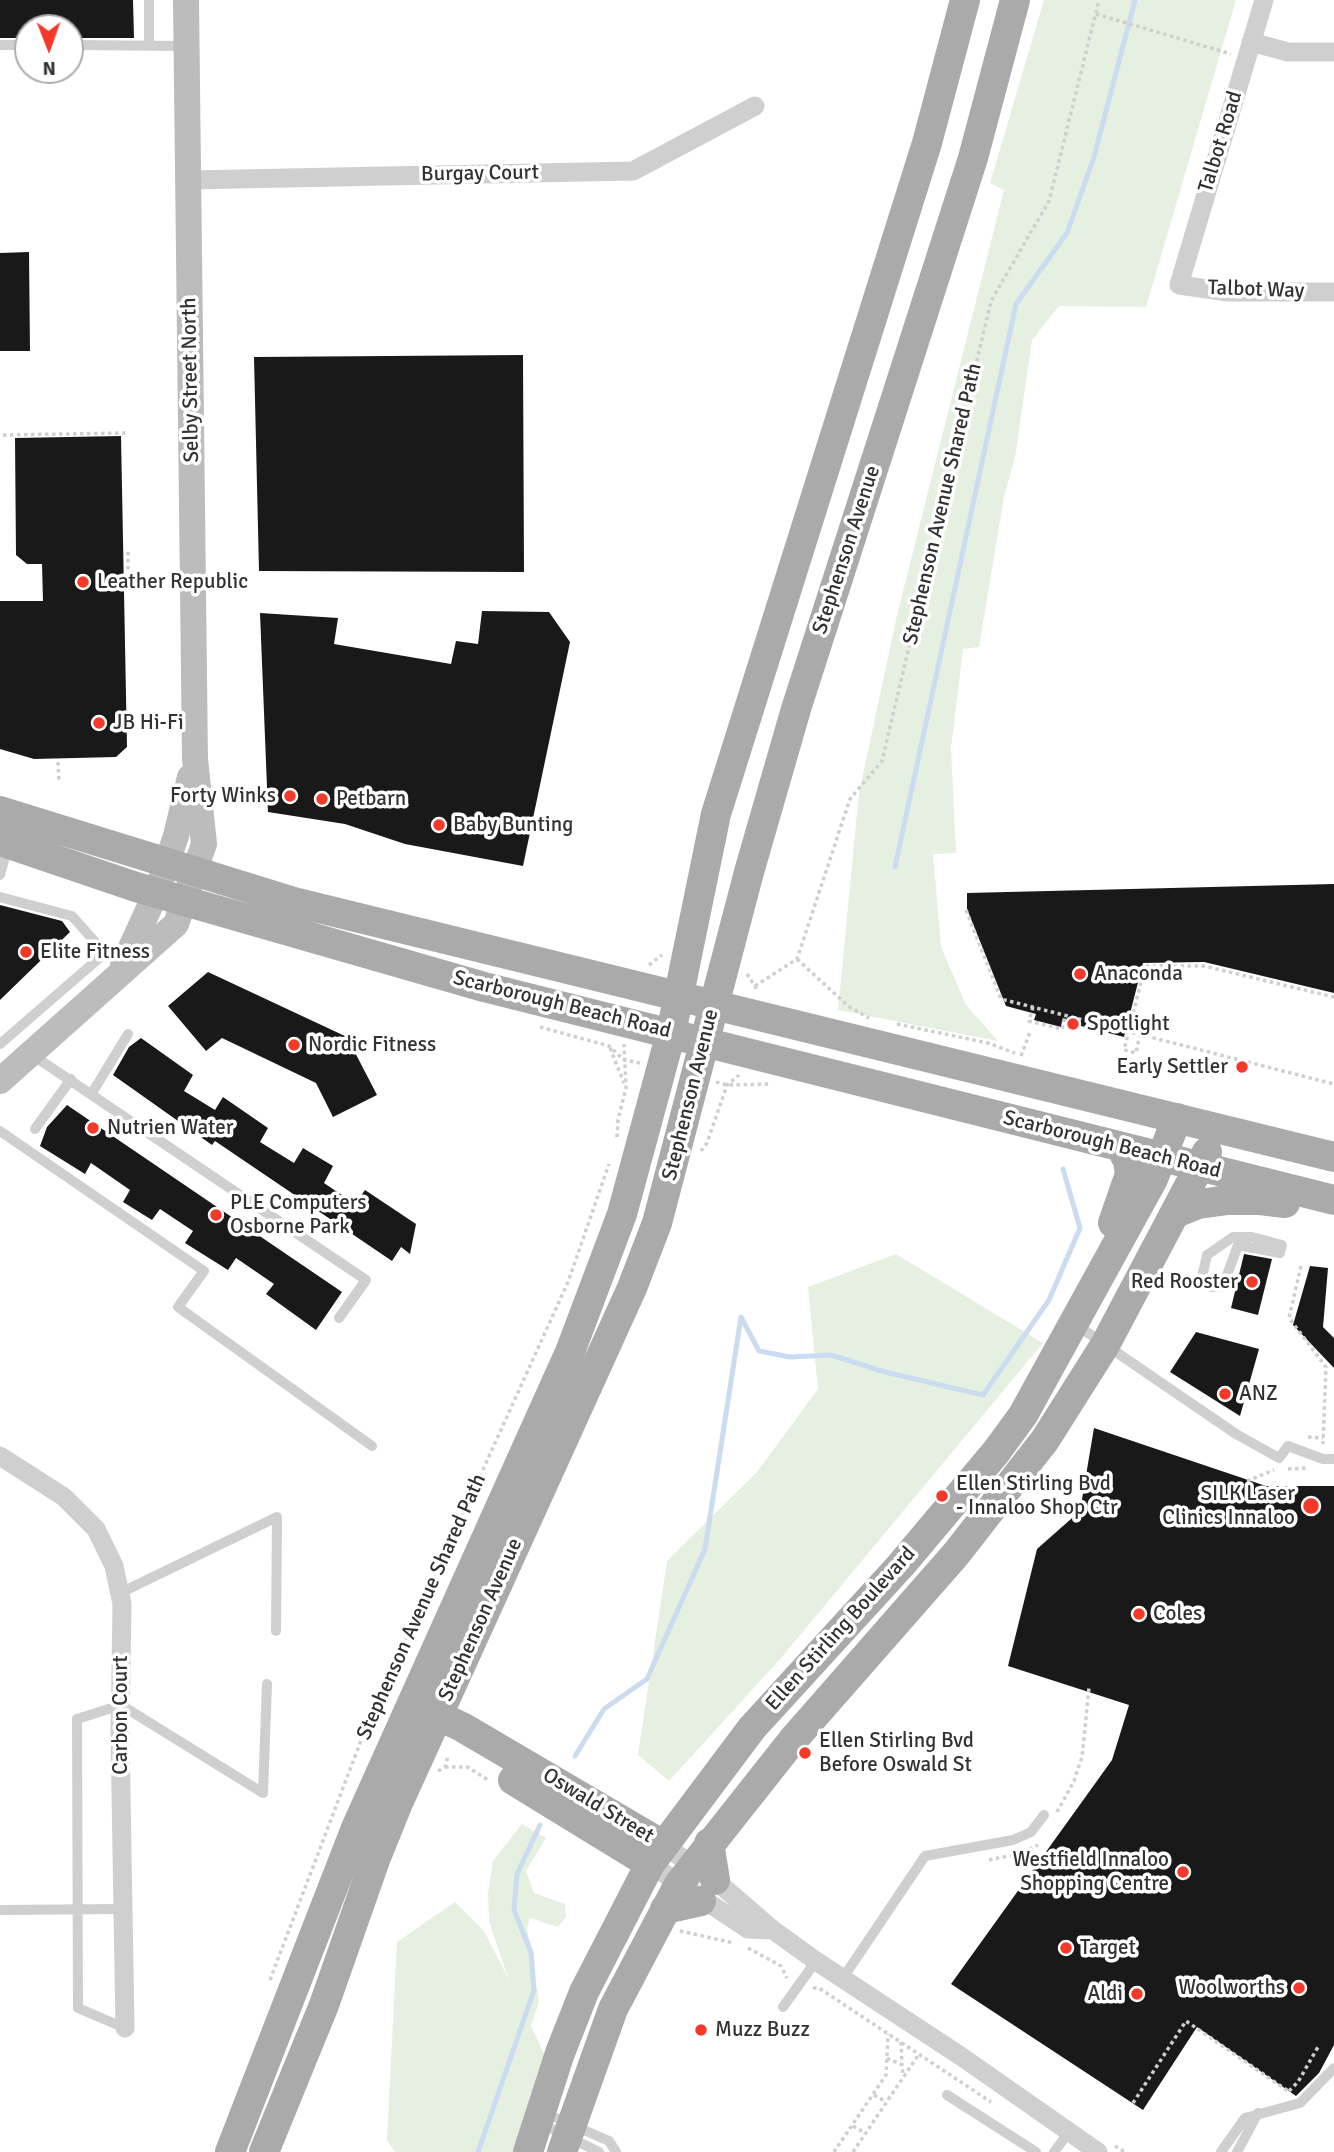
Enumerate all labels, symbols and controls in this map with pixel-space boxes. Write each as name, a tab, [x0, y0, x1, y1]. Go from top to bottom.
north arrow	[14, 14, 84, 84]
text: N	[43, 56, 56, 80]
street label: Talbot Road	[1194, 88, 1248, 196]
street label: Burgay Court	[421, 160, 539, 188]
street label: Talbot Way	[1207, 276, 1305, 304]
street label: Selby Street North	[177, 297, 205, 463]
street label: Stephenson Avenue Shared Path	[898, 361, 988, 647]
street label: Stephenson Avenue	[808, 463, 886, 637]
place label: Leather Republic	[97, 569, 248, 595]
marker: Leather Republic	[75, 574, 91, 590]
place label: JB Hi-Fi	[113, 710, 184, 736]
marker: JB Hi-Fi	[91, 715, 107, 731]
place label: Forty Winks	[170, 783, 276, 809]
place label: Petbarn	[336, 786, 406, 812]
marker: Forty Winks	[282, 788, 298, 804]
marker: Petbarn	[314, 791, 330, 807]
place label: Baby Bunting	[453, 812, 573, 838]
marker: Baby Bunting	[431, 817, 447, 833]
place label: Elite Fitness	[40, 939, 150, 965]
marker: Elite Fitness	[18, 944, 34, 960]
place label: Anaconda	[1094, 961, 1183, 987]
street label: Scarborough Beach Road	[451, 966, 673, 1044]
marker: Anaconda	[1072, 966, 1088, 982]
street label: Stephenson Avenue	[658, 1007, 724, 1183]
place label: Spotlight	[1087, 1011, 1170, 1037]
marker: Spotlight	[1065, 1016, 1081, 1032]
place label: Nordic Fitness	[308, 1032, 436, 1058]
marker: Nordic Fitness	[286, 1037, 302, 1053]
place label: Early Settler	[1116, 1054, 1228, 1080]
marker: Early Settler	[1234, 1059, 1250, 1075]
street label: Scarborough Beach Road	[1001, 1106, 1223, 1184]
place label: Nutrien Water	[107, 1115, 233, 1141]
marker: Nutrien Water	[85, 1120, 101, 1136]
place label: PLE Computers Osborne Park	[230, 1190, 367, 1240]
marker: PLE Computers Osborne Park	[208, 1207, 224, 1223]
place label: Red Rooster	[1131, 1269, 1238, 1295]
marker: Red Rooster	[1244, 1274, 1260, 1290]
place label: ANZ	[1239, 1381, 1278, 1407]
marker: ANZ	[1217, 1386, 1233, 1402]
street label: Stephenson Avenue Shared Path	[352, 1470, 492, 1744]
place label: Ellen Stirling Bvd - Innaloo Shop Ctr	[956, 1471, 1118, 1521]
place label: SILK Laser Clinics Innaloo	[1162, 1481, 1295, 1531]
marker: Ellen Stirling Bvd - Innaloo Shop Ctr	[934, 1488, 950, 1504]
marker: SILK Laser Clinics Innaloo	[1301, 1496, 1321, 1516]
street label: Stephenson Avenue	[434, 1535, 528, 1705]
street label: Ellen Stirling Boulevard	[761, 1542, 921, 1716]
place label: Coles	[1153, 1601, 1202, 1627]
marker: Coles	[1131, 1606, 1147, 1622]
street label: Carbon Court	[108, 1655, 134, 1775]
place label: Ellen Stirling Bvd Before Oswald St	[819, 1728, 974, 1778]
marker: Ellen Stirling Bvd Before Oswald St	[797, 1745, 813, 1761]
street label: Oswald Street	[538, 1763, 658, 1849]
place label: Westfield Innaloo Shopping Centre	[1013, 1847, 1169, 1897]
marker: Westfield Innaloo Shopping Centre	[1175, 1864, 1191, 1880]
place label: Target	[1080, 1935, 1136, 1961]
marker: Target	[1058, 1940, 1074, 1956]
place label: Woolworths	[1178, 1975, 1285, 2001]
marker: Woolworths	[1291, 1980, 1307, 1996]
place label: Aldi	[1088, 1981, 1123, 2007]
marker: Aldi	[1129, 1986, 1145, 2002]
place label: Muzz Buzz	[715, 2017, 810, 2043]
marker: Muzz Buzz	[693, 2022, 709, 2038]

